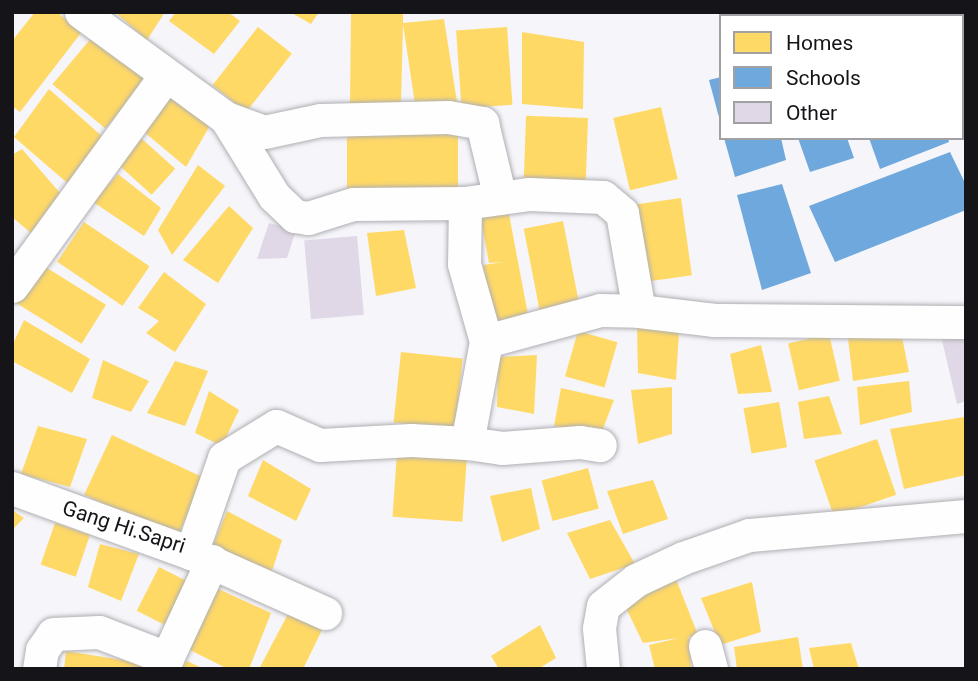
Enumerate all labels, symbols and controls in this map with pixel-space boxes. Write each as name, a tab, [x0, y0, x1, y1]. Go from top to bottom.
legend	[719, 14, 964, 140]
text: Homes	[786, 31, 853, 55]
text: Schools	[786, 66, 861, 90]
text: Other	[786, 101, 837, 125]
street label: Gang Hi.Sapri	[59, 495, 189, 559]

